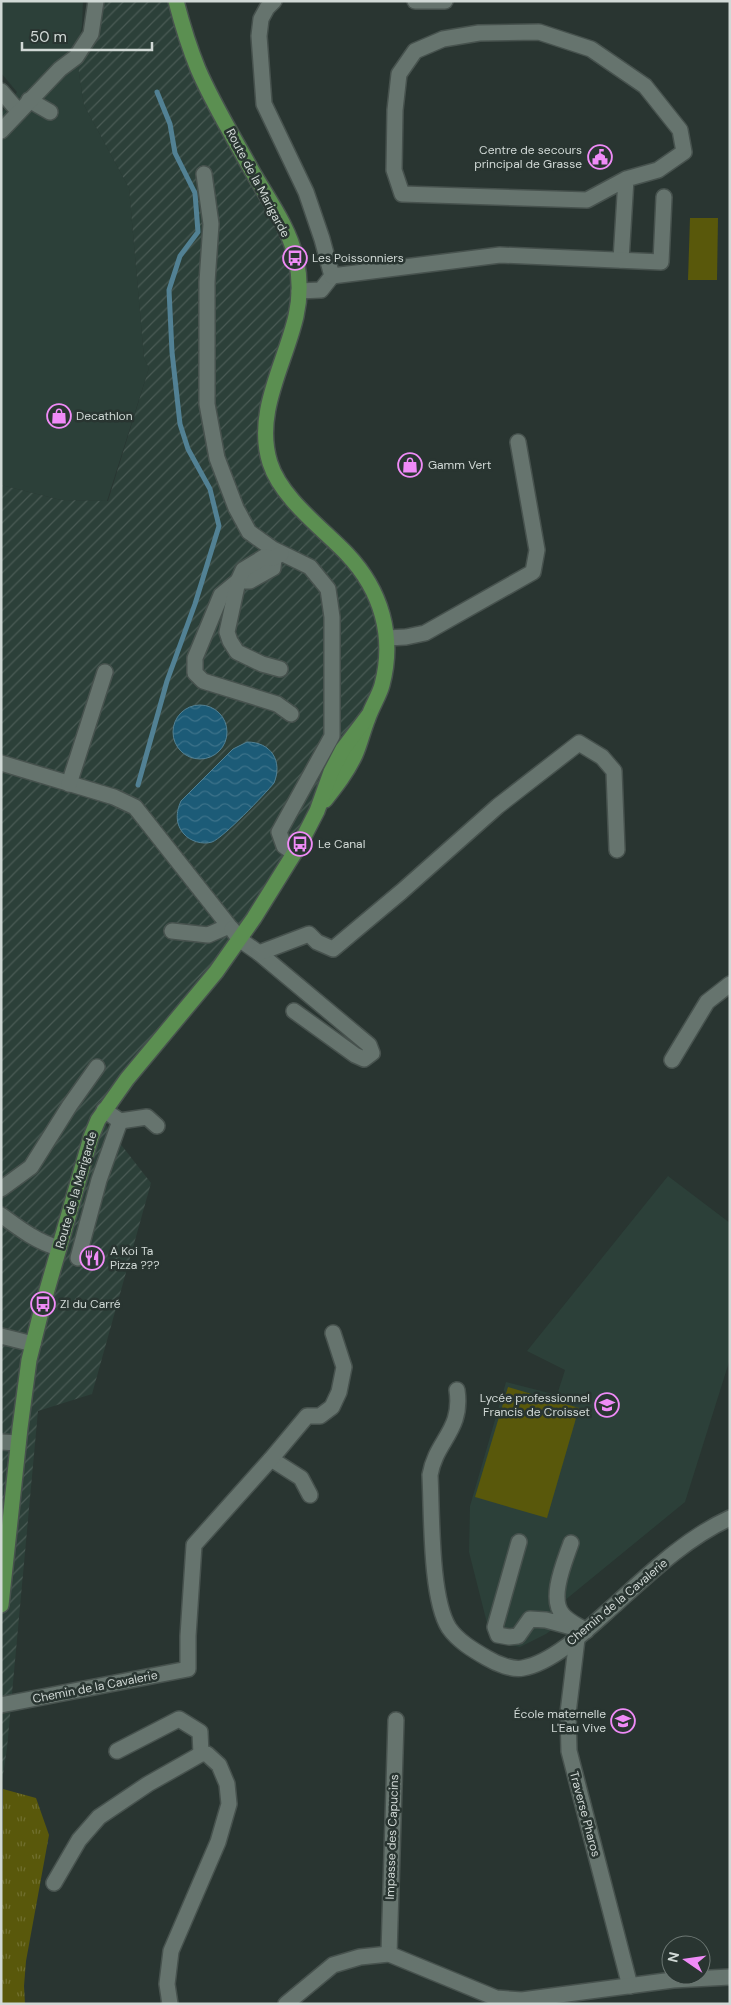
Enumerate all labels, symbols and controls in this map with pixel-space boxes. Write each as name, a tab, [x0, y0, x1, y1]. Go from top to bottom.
scale bar	[22, 20, 152, 52]
text: 50 m	[30, 27, 67, 47]
street label: Route de la Marigarde	[223, 126, 294, 240]
place label: Centre de secours principal de Grasse	[474, 142, 582, 172]
public building icon: Centre de secours principal de Grasse	[587, 144, 613, 170]
bus stop icon: Les Poissonniers	[282, 245, 308, 271]
place label: Les Poissonniers	[312, 250, 404, 266]
shop icon: Decathlon	[46, 403, 72, 429]
place label: Decathlon	[76, 408, 133, 424]
shop icon: Gamm Vert	[397, 452, 423, 478]
place label: Gamm Vert	[428, 457, 492, 473]
bus stop icon: Le Canal	[287, 831, 313, 857]
place label: Le Canal	[318, 836, 365, 852]
street label: Route de la Marigarde	[52, 1129, 100, 1250]
place label: A Koi Ta Pizza ???	[110, 1243, 159, 1273]
restaurant icon: A Koi Ta Pizza ???	[79, 1245, 105, 1271]
bus stop icon: ZI du Carré	[30, 1291, 56, 1317]
place label: ZI du Carré	[60, 1296, 121, 1312]
place label: Lycée professionnel Francis de Croisset	[480, 1390, 590, 1420]
school or university icon: Lycée professionnel Francis de Croisset	[594, 1392, 620, 1418]
street label: Chemin de la Cavalerie	[563, 1555, 671, 1649]
street label: Chemin de la Cavalerie	[31, 1667, 159, 1707]
place label: École maternelle L'Eau Vive	[514, 1706, 606, 1736]
school or university icon: École maternelle L'Eau Vive	[610, 1708, 636, 1734]
street label: Traverse Pharos	[566, 1770, 604, 1858]
street label: Impasse des Capucins	[382, 1774, 402, 1900]
north arrow	[661, 1935, 711, 1985]
text: N	[663, 1950, 683, 1964]

